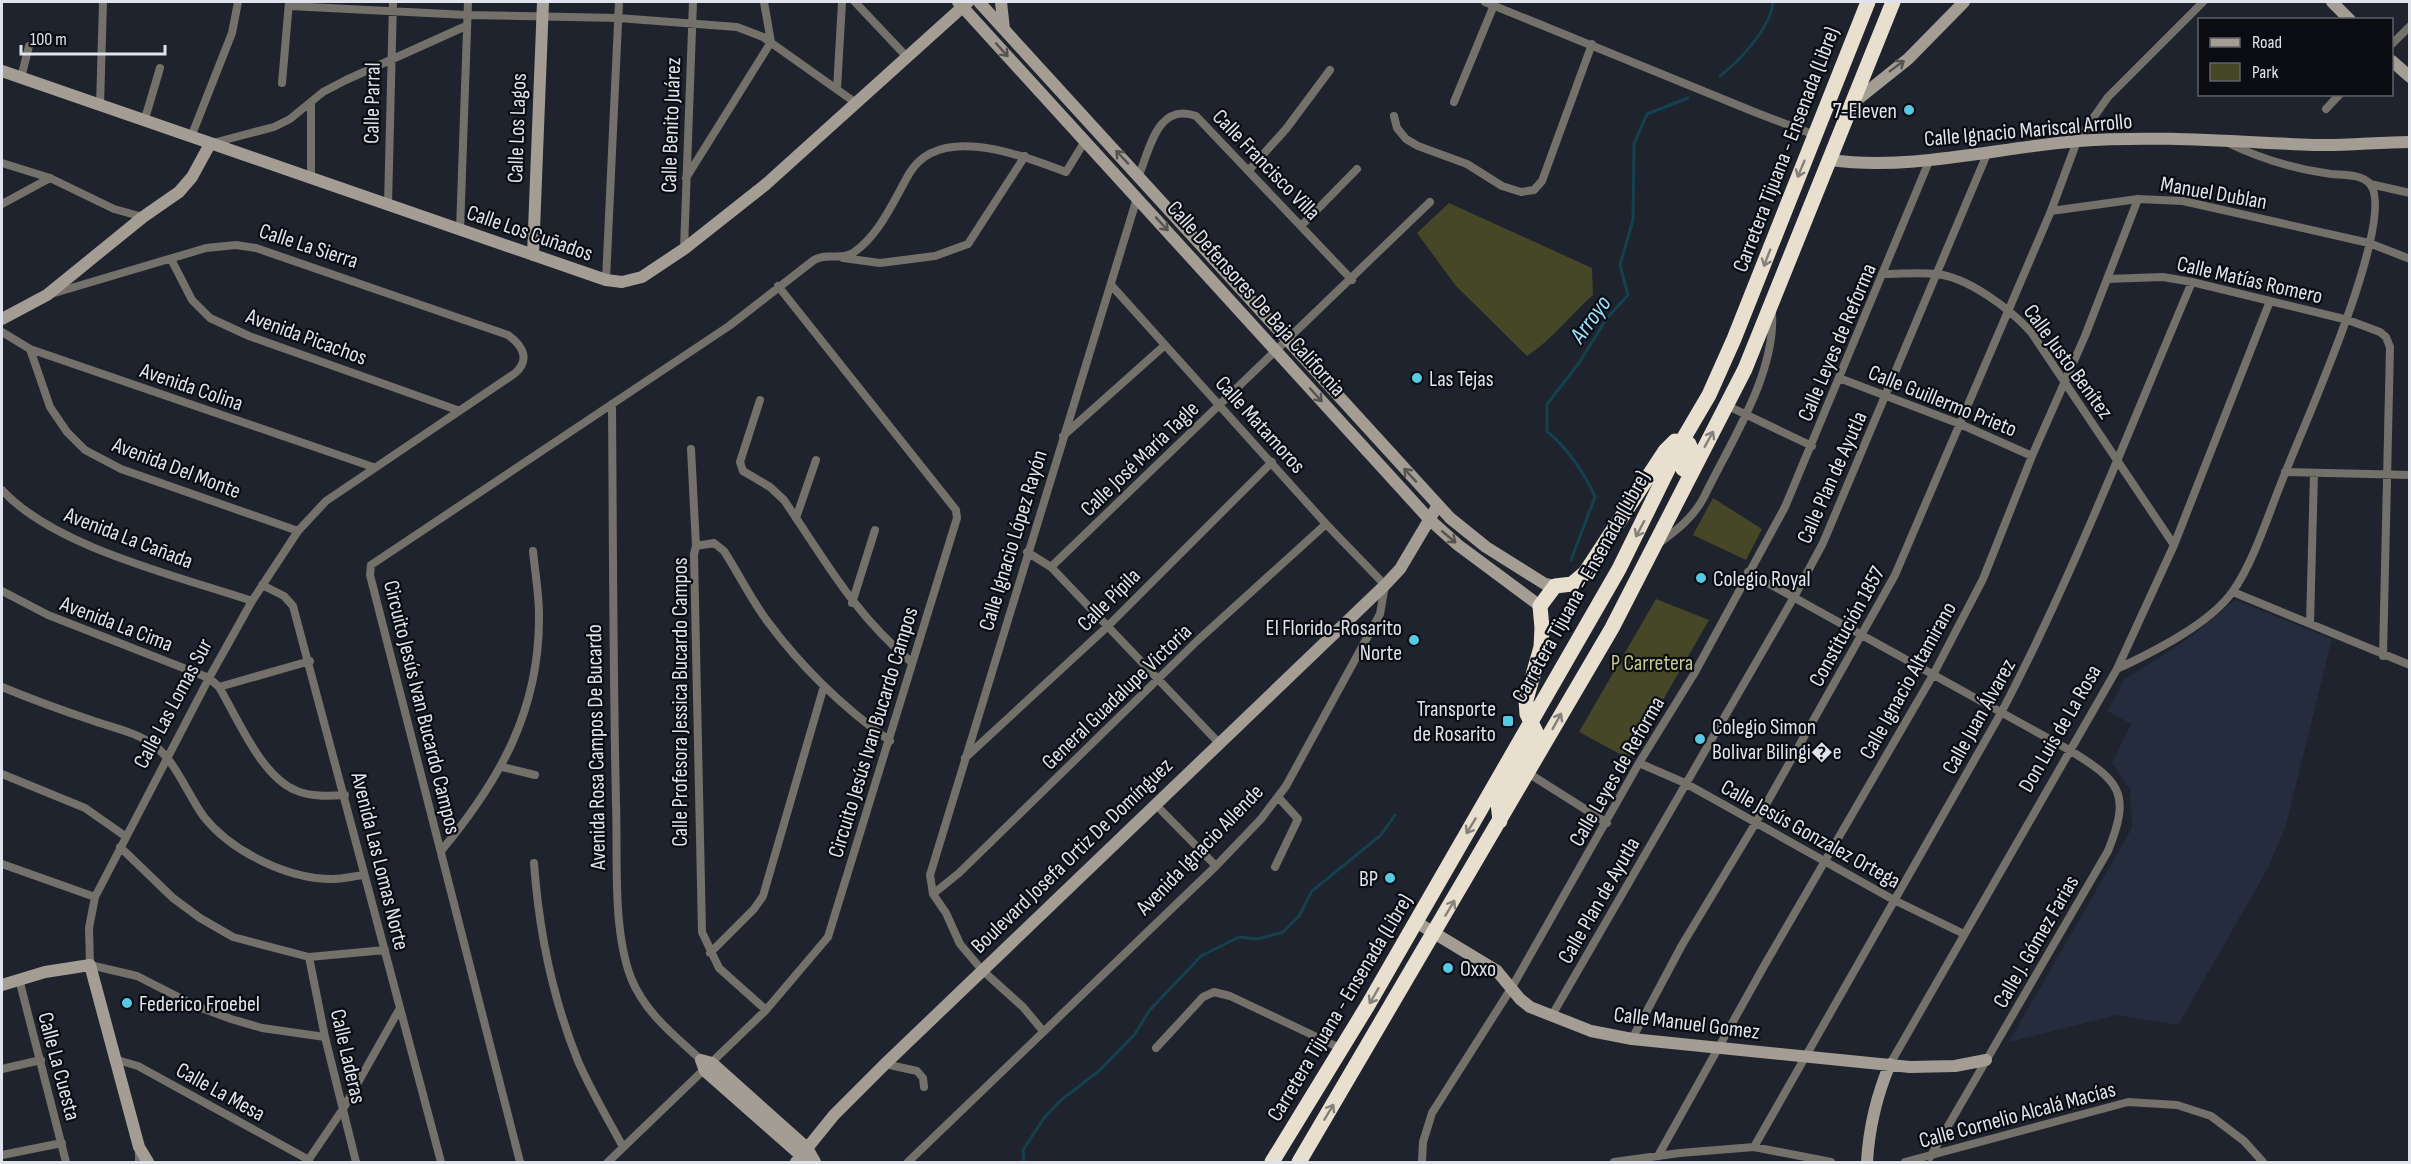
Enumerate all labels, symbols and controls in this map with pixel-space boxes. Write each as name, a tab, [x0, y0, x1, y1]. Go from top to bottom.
scale bar	[21, 18, 165, 56]
legend	[2198, 18, 2393, 96]
street label: Carretera Tijuana - Ensenada (Libre)	[1727, 23, 1846, 276]
text: 100 m	[30, 29, 67, 50]
text: Road	[2252, 32, 2282, 53]
one-way arrow	[995, 42, 1009, 57]
street label: Calle Benito Juárez	[656, 57, 687, 193]
one-way arrow	[1889, 60, 1905, 73]
street label: Calle Parral	[358, 62, 387, 144]
text: Park	[2252, 62, 2278, 83]
street label: Calle Los Lagos	[502, 72, 533, 184]
place label: 7-Eleven	[1833, 98, 1897, 125]
marker: 7-Eleven	[1902, 103, 1916, 117]
street label: Calle Francisco Villa	[1206, 104, 1326, 226]
street label: Calle Ignacio Mariscal Arrollo	[1923, 108, 2133, 153]
one-way arrow	[1115, 149, 1129, 164]
one-way arrow	[1795, 159, 1806, 177]
street label: Manuel Dublan	[2158, 171, 2269, 216]
street label: Calle Defensores De Baja California	[1161, 195, 1351, 403]
street label: Calle Los Cuñados	[463, 199, 596, 268]
one-way arrow	[1155, 217, 1169, 232]
street label: Calle La Sierra	[256, 218, 361, 275]
one-way arrow	[1760, 248, 1771, 266]
street label: Calle Matías Romero	[2174, 251, 2325, 310]
street label: Calle Leyes de Reforma	[1792, 260, 1883, 425]
water label: Arroyo	[1563, 290, 1617, 350]
street label: Calle Justo Benítez	[2017, 299, 2119, 425]
street label: Avenida Picachos	[241, 303, 371, 372]
street label: Avenida Colina	[136, 357, 247, 418]
street label: Calle Guillermo Prieto	[1864, 359, 2021, 443]
place label: Las Tejas	[1429, 366, 1494, 393]
street label: Calle Matamoros	[1209, 371, 1311, 479]
marker: Las Tejas	[1410, 371, 1424, 385]
one-way arrow	[1309, 387, 1323, 402]
street label: Calle José María Tagle	[1075, 396, 1205, 523]
street label: Calle Plan de Ayutla	[1791, 407, 1874, 548]
street label: Avenida Del Monte	[107, 431, 244, 505]
one-way arrow	[1704, 431, 1716, 448]
street label: Calle Ignacio López Rayón	[973, 447, 1054, 634]
street label: Carretera Tijuana - Ensenada (Libre)	[1506, 466, 1656, 707]
one-way arrow	[1403, 468, 1417, 483]
street label: Avenida La Cañada	[59, 501, 196, 575]
one-way arrow	[1634, 520, 1646, 537]
one-way arrow	[1441, 530, 1456, 544]
street label: Calle Profesora Jessica Bucardo Campos	[667, 557, 694, 847]
street label: Constitución 1857	[1803, 562, 1892, 692]
street label: Calle Pípila	[1072, 563, 1146, 637]
place label: Colegio Royal	[1713, 566, 1811, 593]
marker: Colegio Royal	[1694, 571, 1708, 585]
street label: Circuito Jesús Ivan Bucardo Campos	[377, 578, 466, 837]
street label: Avenida La Cima	[55, 590, 177, 658]
street label: Calle Ignacio Altamirano	[1854, 597, 1963, 764]
street label: Circuito Jesús Ivan Bucardo Campos	[822, 604, 924, 861]
place label: El Florido-Rosarito Norte	[1266, 615, 1402, 667]
street label: General Guadalupe Victoria	[1036, 618, 1198, 776]
street label: Avenida Rosa Campos De Bucardo	[581, 624, 612, 871]
marker: El Florido-Rosarito Norte	[1407, 633, 1421, 647]
street label: Calle Las Lomas Sur	[128, 634, 219, 773]
park label: P Carretera	[1611, 650, 1693, 677]
street label: Calle Juan Álvarez	[1937, 654, 2022, 779]
street label: Don Luis de La Rosa	[2013, 660, 2108, 797]
street label: Calle Leyes de Reforma	[1563, 692, 1671, 852]
place label: Transporte de Rosarito	[1413, 696, 1496, 748]
one-way arrow	[1551, 713, 1563, 730]
marker: Transporte de Rosarito	[1501, 714, 1515, 728]
place label: Colegio Simon Bolivar Bilingi�e	[1712, 714, 1842, 766]
marker: Colegio Simon Bolivar Bilingi�e	[1693, 732, 1707, 746]
street label: Boulevard Josefa Ortiz De Domínguez	[966, 753, 1179, 959]
street label: Avenida Las Lomas Norte	[344, 769, 415, 953]
street label: Calle Jesús Gonzalez Ortega	[1716, 774, 1905, 895]
street label: Avenida Ignacio Allende	[1130, 779, 1269, 922]
one-way arrow	[1465, 817, 1477, 834]
street label: Calle Plan de Ayutla	[1552, 833, 1646, 969]
place label: BP	[1359, 866, 1378, 893]
street label: Calle J. Gómez Farias	[1987, 870, 2085, 1013]
marker: BP	[1383, 871, 1397, 885]
street label: Carretera Tijuana - Ensenada (Libre)	[1262, 889, 1419, 1126]
one-way arrow	[1444, 900, 1456, 917]
place label: Oxxo	[1460, 956, 1496, 983]
marker: Oxxo	[1441, 961, 1455, 975]
one-way arrow	[1368, 986, 1379, 1004]
place label: Federico Froebel	[139, 991, 260, 1018]
marker: Federico Froebel	[120, 996, 134, 1010]
street label: Calle Manuel Gomez	[1612, 1001, 1761, 1046]
street label: Calle Laderas	[324, 1006, 372, 1106]
street label: Calle La Cuesta	[31, 1009, 86, 1123]
street label: Calle La Mesa	[171, 1057, 269, 1128]
street label: Calle Cornelio Alcalá Macías	[1916, 1076, 2119, 1155]
one-way arrow	[1323, 1104, 1335, 1121]

